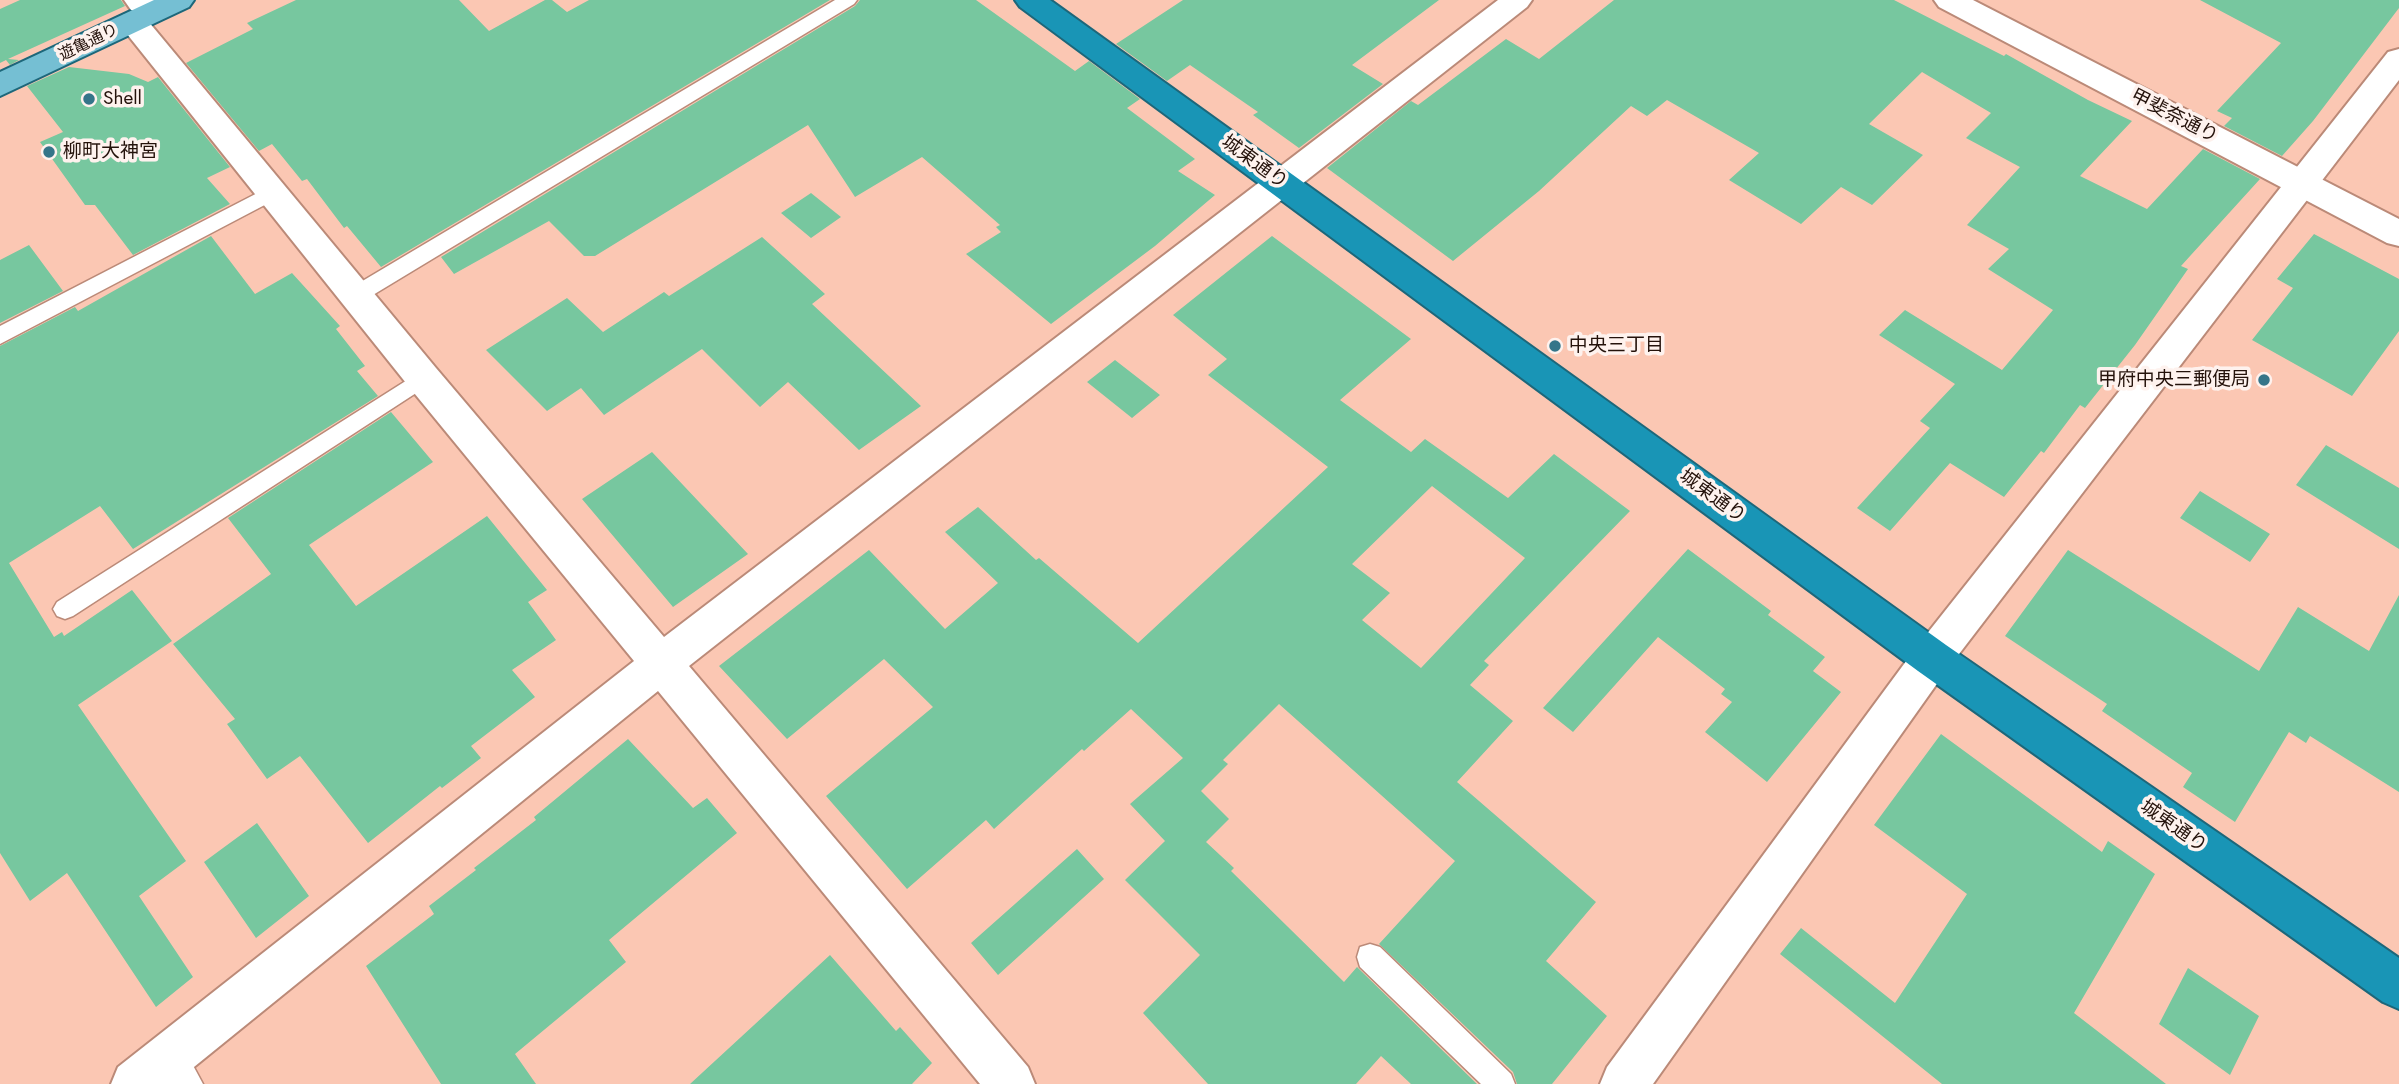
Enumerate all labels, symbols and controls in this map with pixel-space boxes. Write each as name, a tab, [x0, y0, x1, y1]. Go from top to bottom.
street label: 遊亀通り	[56, 20, 122, 66]
street label: 甲斐奈通り	[2127, 85, 2221, 149]
place label: Shell	[103, 88, 142, 110]
marker: Shell	[81, 91, 97, 107]
street label: 城東通り	[1217, 131, 1291, 195]
place label: 柳町大神宮	[63, 141, 158, 163]
marker: 柳町大神宮	[41, 144, 57, 160]
place label: 中央三丁目	[1569, 335, 1664, 357]
marker: 中央三丁目	[1547, 338, 1563, 354]
place label: 甲府中央三郵便局	[2098, 369, 2250, 391]
marker: 甲府中央三郵便局	[2256, 372, 2272, 388]
street label: 城東通り	[1675, 465, 1749, 529]
street label: 城東通り	[2135, 796, 2211, 858]

